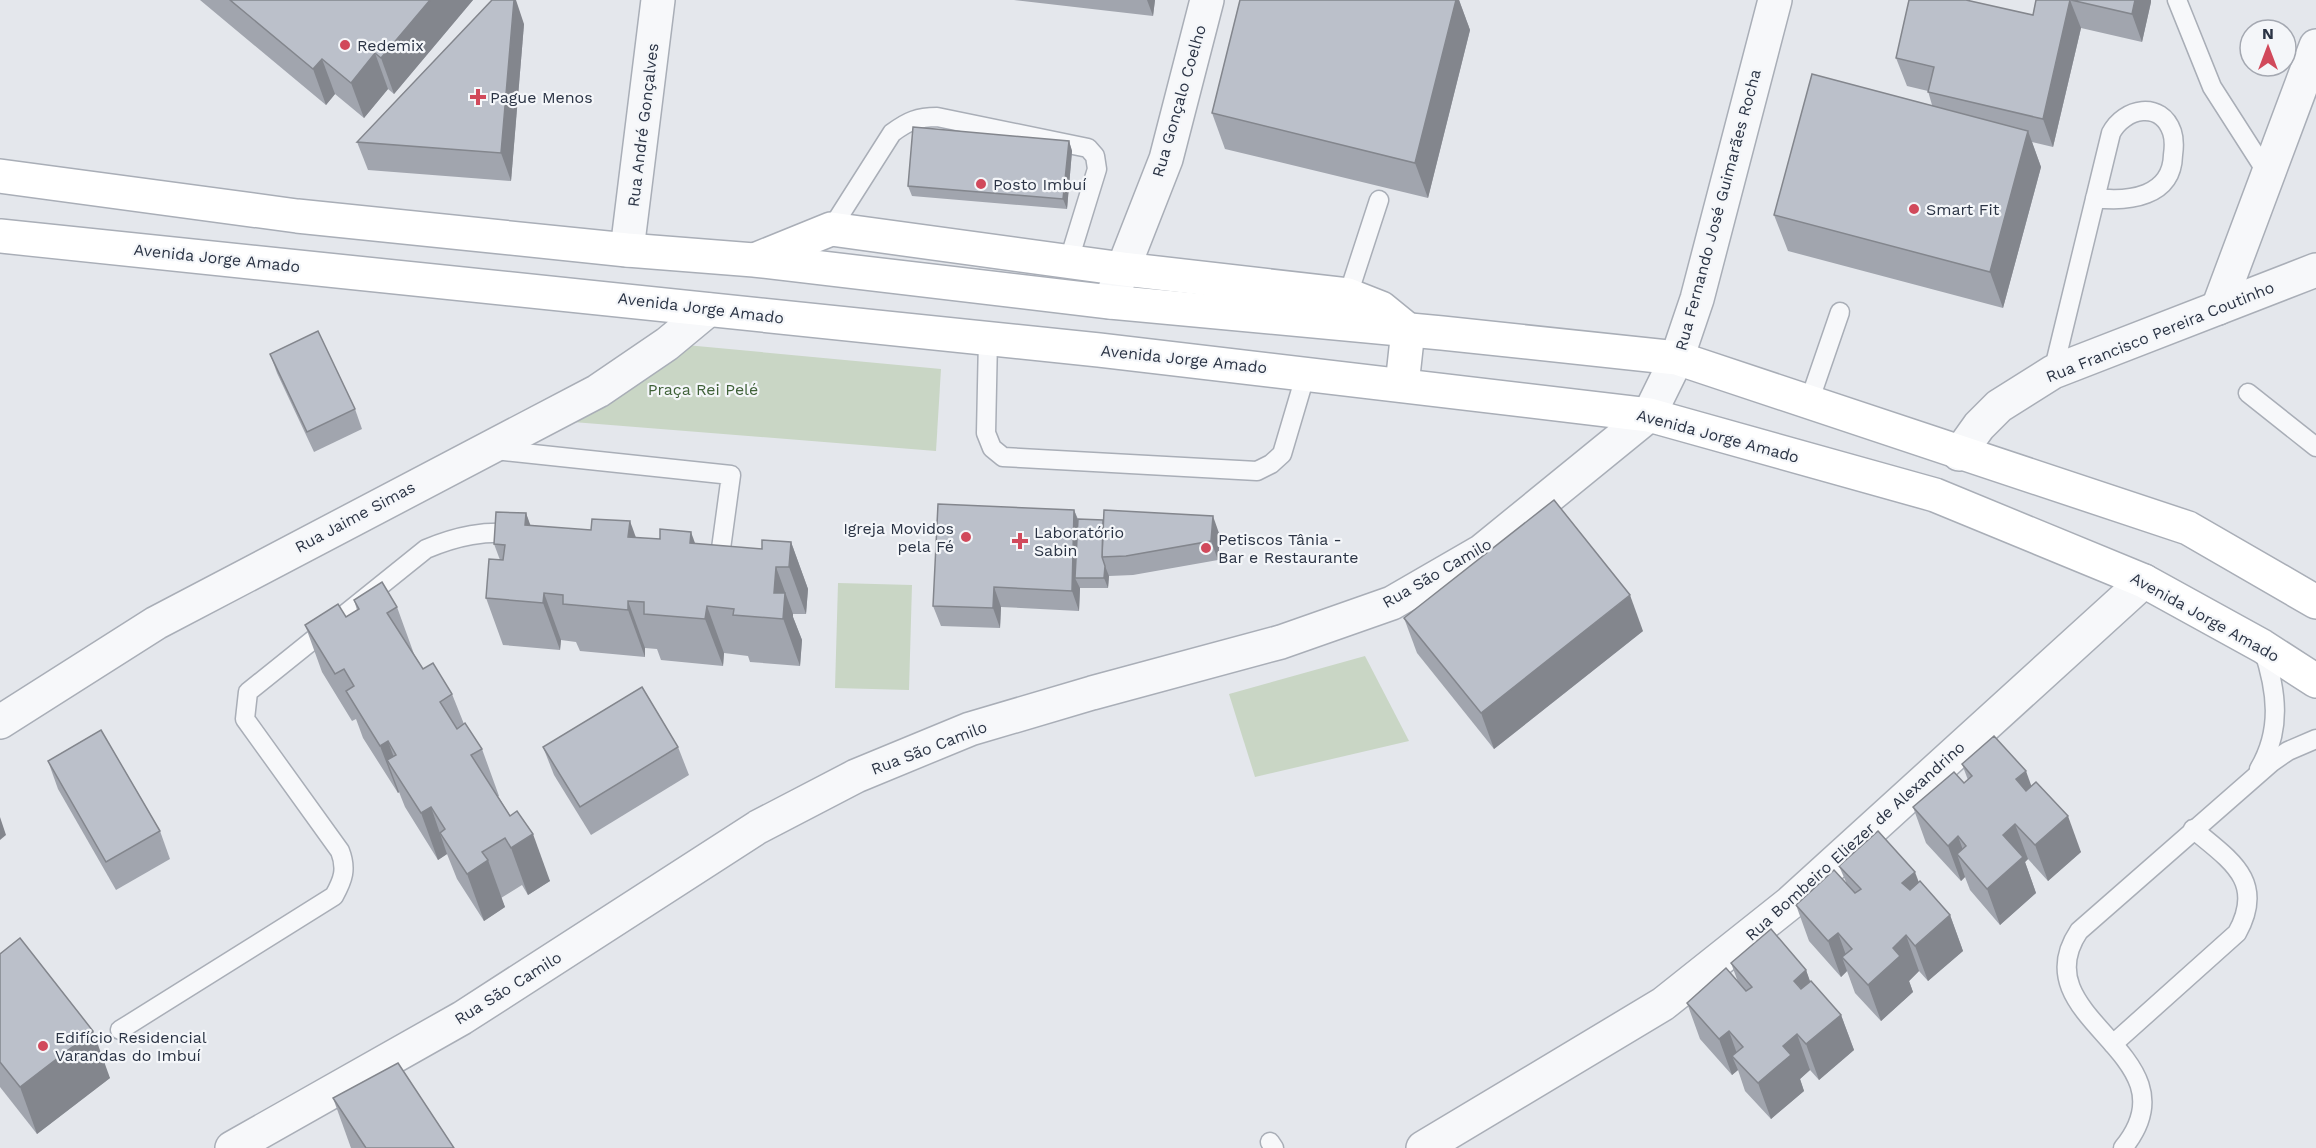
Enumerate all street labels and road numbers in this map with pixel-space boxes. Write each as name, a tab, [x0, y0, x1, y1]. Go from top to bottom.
street label: Rua Gonçalo Coelho	[1148, 23, 1210, 179]
street label: Rua André Gonçalves	[624, 42, 662, 208]
street label: Rua Fernando José Guimarães Rocha	[1671, 67, 1765, 353]
street label: Avenida Jorge Amado	[133, 240, 301, 276]
street label: Rua Francisco Pereira Coutinho	[2043, 277, 2277, 387]
street label: Avenida Jorge Amado	[617, 288, 785, 328]
street label: Avenida Jorge Amado	[1100, 341, 1268, 377]
street label: Avenida Jorge Amado	[1635, 405, 1801, 467]
street label: Rua Jaime Simas	[292, 477, 418, 557]
street label: Rua São Camilo	[1379, 534, 1495, 612]
street label: Avenida Jorge Amado	[2127, 568, 2283, 666]
street label: Rua São Camilo	[868, 717, 990, 779]
street label: Rua Bombeiro Eliezer de Alexandrino	[1741, 737, 1969, 945]
street label: Rua São Camilo	[451, 947, 565, 1029]

